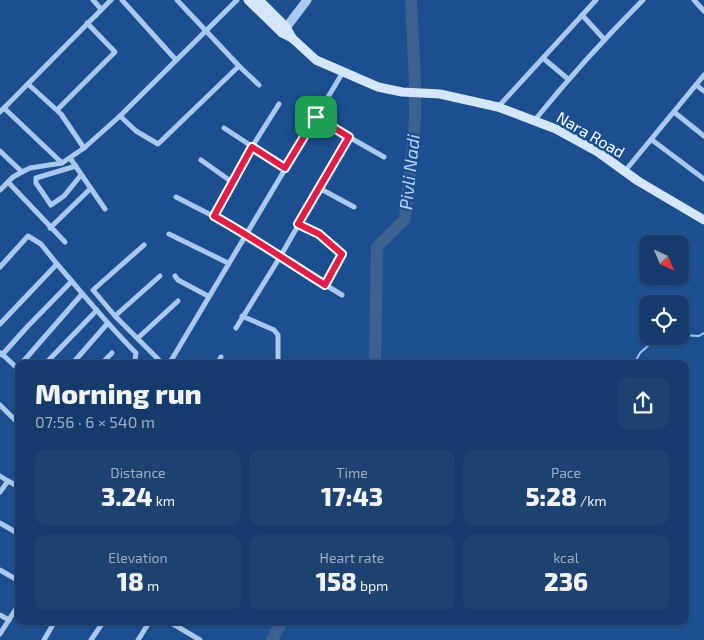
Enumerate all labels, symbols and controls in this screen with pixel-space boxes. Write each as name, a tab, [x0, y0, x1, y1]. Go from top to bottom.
pin	[295, 96, 337, 138]
icon: arrive	[302, 103, 330, 131]
street label: Nara Road	[553, 107, 629, 161]
water label: Pivli Nadi	[394, 133, 424, 211]
north arrow	[639, 235, 689, 285]
map controls	[639, 235, 689, 345]
button: locate	[639, 295, 689, 345]
text: Morning run	[35, 376, 202, 410]
button: share	[617, 377, 669, 429]
text: 07:56 · 6 × 540 m	[35, 412, 155, 431]
text: Distance	[110, 464, 166, 481]
text: Time	[336, 464, 368, 481]
text: Pace	[551, 464, 581, 481]
text: 3.24	[101, 481, 153, 511]
text: 17:43	[321, 481, 383, 511]
text: 5:28	[525, 481, 577, 511]
text: km	[153, 492, 175, 509]
text: /km	[577, 492, 607, 509]
text: Elevation	[108, 549, 168, 566]
text: Heart rate	[320, 549, 384, 566]
text: kcal	[553, 549, 579, 566]
text: 18	[117, 566, 144, 596]
text: 158	[316, 566, 357, 596]
text: 236	[544, 566, 588, 596]
text: m	[144, 577, 159, 594]
text: bpm	[357, 577, 388, 594]

